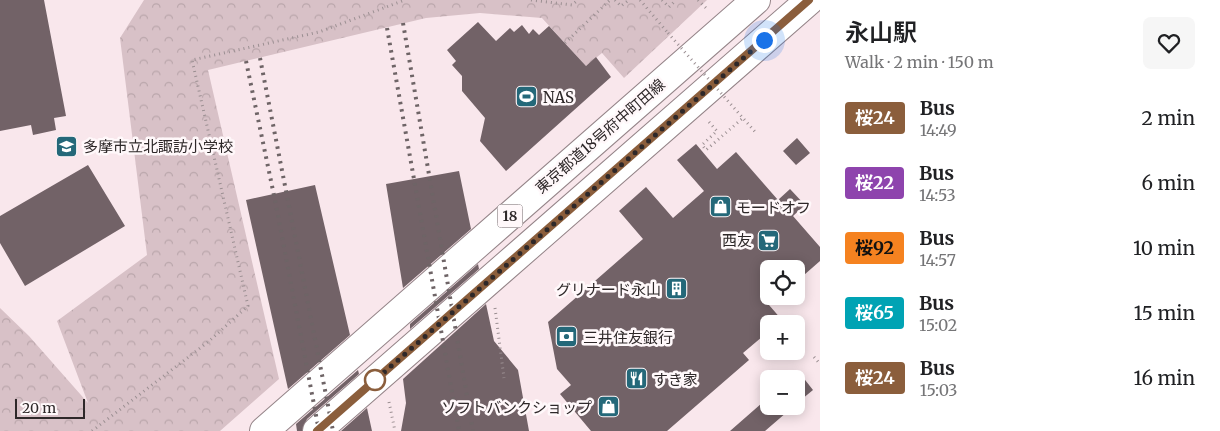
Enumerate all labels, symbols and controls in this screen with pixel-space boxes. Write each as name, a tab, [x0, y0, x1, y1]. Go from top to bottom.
text: 永山駅	[845, 17, 917, 48]
button: heart	[1143, 17, 1195, 69]
your location	[752, 28, 777, 53]
text: Walk · 2 min · 150 m	[845, 52, 994, 72]
street label: 東京都道18号府中町田線	[531, 75, 669, 197]
sports icon: NAS	[515, 85, 539, 109]
place label: NAS	[543, 88, 574, 107]
text: Bus	[920, 96, 955, 120]
text: 桜24	[855, 106, 895, 129]
text: 2 min	[1142, 106, 1195, 130]
text: 14:49	[920, 120, 957, 140]
school or university icon: 多摩市立北諏訪小学校	[55, 134, 79, 158]
place label: 多摩市立北諏訪小学校	[83, 137, 233, 156]
text: Bus	[919, 161, 954, 185]
text: 桜22	[855, 171, 894, 194]
text: 6 min	[1141, 171, 1195, 195]
text: 14:53	[919, 185, 956, 205]
shop icon: モードオフ	[708, 195, 732, 219]
place label: モードオフ	[736, 198, 811, 217]
road number: 18	[498, 205, 522, 228]
text: Bus	[919, 226, 954, 250]
supermarket icon: 西友	[756, 228, 780, 252]
place label: 西友	[722, 231, 752, 250]
text: 桜92	[855, 236, 894, 259]
text: 10 min	[1133, 236, 1195, 260]
text: 14:57	[919, 250, 956, 270]
map controls	[760, 260, 805, 415]
button: locate	[760, 260, 805, 305]
building icon: グリナード永山	[665, 277, 689, 301]
place label: グリナード永山	[556, 280, 661, 299]
text: Bus	[919, 291, 954, 315]
text: 桜65	[855, 301, 894, 324]
text: 15 min	[1134, 301, 1195, 325]
button: +	[760, 315, 805, 360]
text: 15:02	[919, 315, 957, 335]
bank icon: 三井住友銀行	[555, 325, 579, 349]
place label: 三井住友銀行	[583, 328, 673, 347]
text: Bus	[920, 356, 955, 380]
text: 桜24	[855, 366, 895, 389]
text: 16 min	[1134, 366, 1195, 390]
restaurant icon: すき家	[625, 367, 649, 391]
unlabelled marker	[364, 369, 386, 391]
place label: すき家	[653, 370, 698, 389]
button: −	[760, 370, 805, 415]
text: 15:03	[920, 380, 957, 400]
shop icon: ソフトバンクショップ	[596, 395, 620, 419]
scale bar	[15, 396, 85, 419]
place label: ソフトバンクショップ	[441, 398, 592, 417]
text: 20 m	[22, 399, 56, 417]

